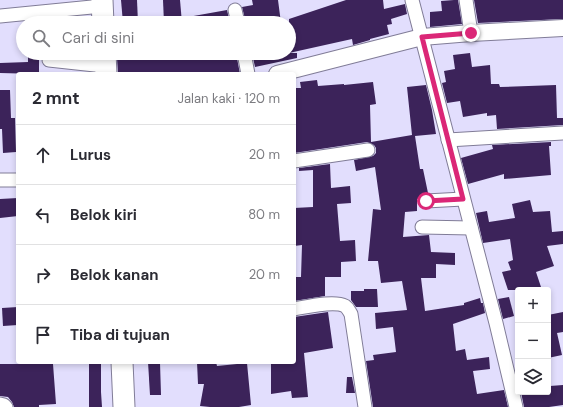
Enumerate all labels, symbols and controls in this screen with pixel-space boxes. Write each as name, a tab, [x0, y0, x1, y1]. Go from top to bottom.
search box	[16, 16, 296, 60]
route end	[462, 24, 480, 42]
icon: search	[30, 27, 52, 49]
text: Cari di sini	[62, 28, 134, 48]
text: 2 mnt	[32, 87, 80, 109]
text: Jalan kaki · 120 m	[177, 90, 280, 107]
icon: ahead	[32, 144, 54, 166]
text: Lurus	[70, 145, 111, 165]
text: 20 m	[249, 146, 280, 163]
route start	[417, 192, 435, 210]
icon: left	[32, 204, 54, 226]
text: Belok kiri	[70, 205, 137, 225]
text: 80 m	[248, 206, 280, 223]
icon: right	[32, 264, 54, 286]
text: Belok kanan	[70, 265, 158, 285]
text: 20 m	[249, 266, 280, 283]
map controls	[515, 287, 551, 395]
button: +	[515, 287, 551, 323]
button: −	[515, 323, 551, 359]
icon: arrive	[32, 324, 54, 346]
text: Tiba di tujuan	[70, 325, 170, 345]
button: layers	[515, 359, 551, 395]

